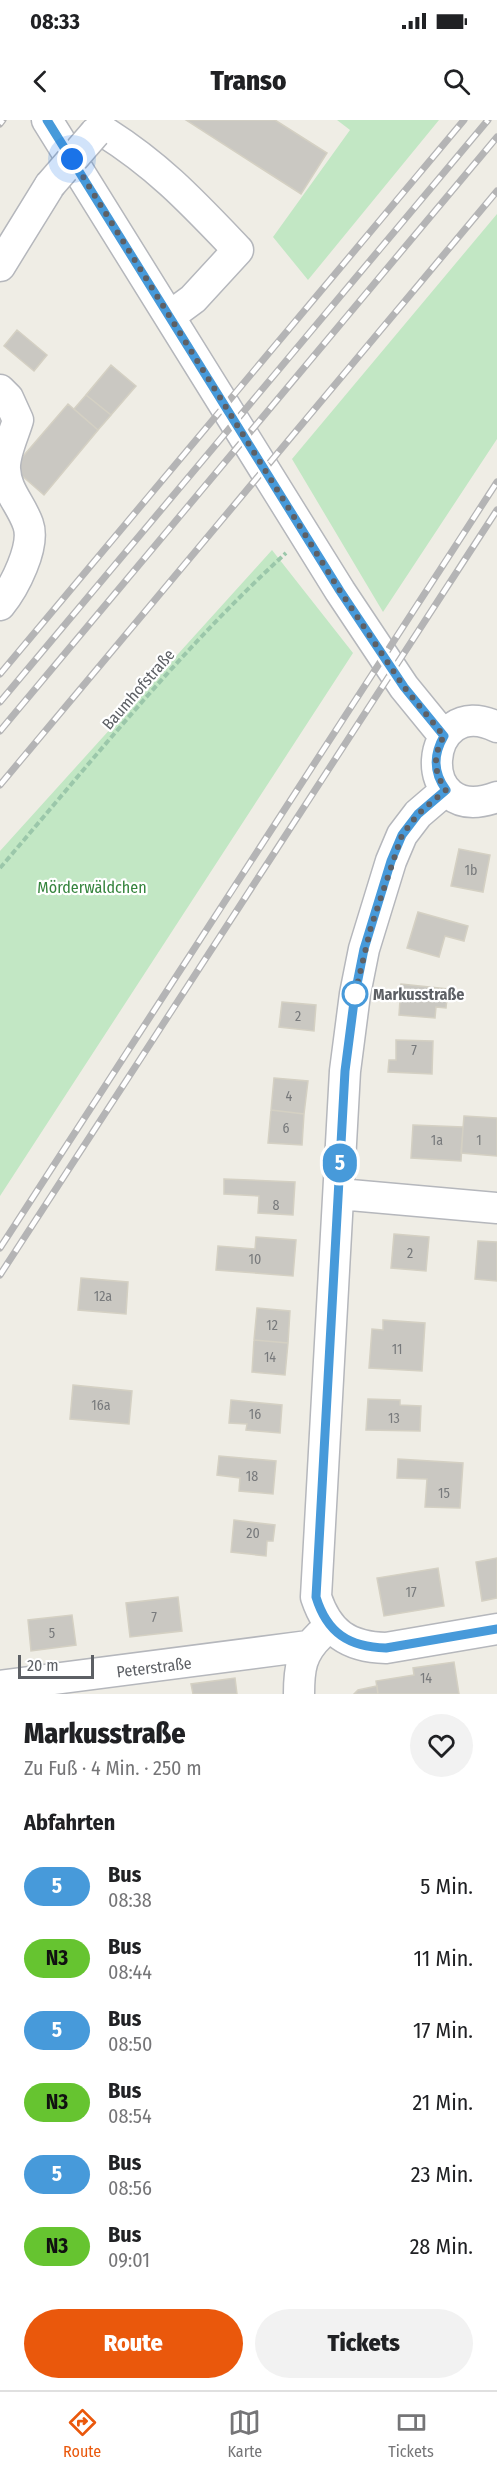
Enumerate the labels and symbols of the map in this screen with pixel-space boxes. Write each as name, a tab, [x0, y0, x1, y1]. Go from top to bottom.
your location	[57, 144, 87, 174]
street label: Baumhofstraße	[98, 645, 179, 733]
house number: 1b	[465, 862, 477, 879]
park label: Mörderwäldchen	[37, 878, 147, 897]
marker: Markusstraße	[342, 981, 368, 1007]
place label: Markusstraße	[373, 985, 464, 1004]
house number: 2	[295, 1008, 301, 1025]
house number: 7	[411, 1042, 417, 1059]
house number: 4	[286, 1088, 293, 1105]
house number: 6	[283, 1120, 290, 1137]
house number: 1a	[431, 1132, 443, 1149]
house number: 1	[476, 1132, 482, 1149]
line badge: 5	[320, 1144, 360, 1182]
house number: 8	[273, 1197, 280, 1214]
house number: 2	[407, 1245, 413, 1262]
house number: 10	[249, 1251, 261, 1268]
house number: 12a	[94, 1288, 112, 1305]
house number: 12	[266, 1317, 278, 1334]
house number: 11	[392, 1341, 402, 1358]
house number: 14	[264, 1349, 276, 1366]
house number: 16a	[91, 1397, 111, 1414]
house number: 16	[249, 1406, 261, 1423]
house number: 13	[388, 1410, 400, 1427]
house number: 18	[246, 1468, 258, 1485]
house number: 15	[438, 1485, 450, 1502]
house number: 20	[246, 1525, 260, 1542]
house number: 17	[405, 1584, 417, 1601]
house number: 7	[151, 1609, 157, 1626]
house number: 5	[49, 1625, 55, 1642]
scale bar	[18, 1652, 94, 1680]
street label: Peterstraße	[115, 1653, 193, 1682]
house number: 14	[420, 1670, 432, 1687]

